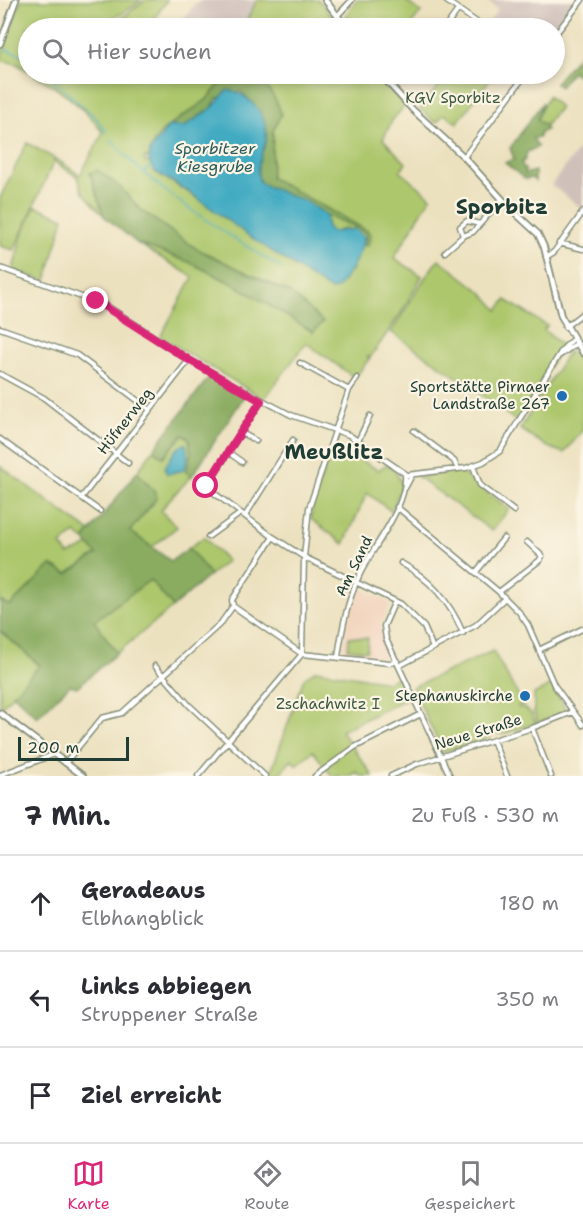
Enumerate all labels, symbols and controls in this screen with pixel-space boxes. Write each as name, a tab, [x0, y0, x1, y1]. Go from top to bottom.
search box	[18, 18, 565, 84]
icon: search	[39, 35, 72, 68]
text: Hier suchen	[87, 37, 212, 66]
park label: KGV Sporbitz	[405, 88, 501, 108]
water label: Sporbitzer Kiesgrube	[175, 138, 256, 177]
district label: Sporbitz	[456, 193, 548, 221]
route end	[82, 287, 108, 313]
place label: Sportstätte Pirnaer Landstraße 267	[410, 377, 550, 414]
street label: Hüfnerweg	[93, 384, 157, 458]
marker: Sportstätte Pirnaer Landstraße 267	[555, 389, 569, 403]
district label: Meußlitz	[285, 438, 383, 466]
route start	[192, 472, 218, 498]
street label: Am Sand	[331, 532, 377, 600]
place label: Stephanuskirche	[395, 686, 513, 706]
marker: Stephanuskirche	[518, 689, 532, 703]
park label: Zschachwitz I	[276, 694, 380, 714]
street label: Neue Straße	[432, 709, 524, 755]
scale bar	[18, 734, 129, 762]
text: 200 m	[27, 737, 79, 758]
text: 7 Min.	[24, 798, 111, 833]
text: Zu Fuß · 530 m	[411, 802, 559, 828]
text: Geradeaus	[81, 876, 205, 905]
icon: ahead	[24, 887, 57, 920]
text: 180 m	[499, 890, 559, 916]
text: Elbhangblick	[81, 905, 204, 931]
text: Links abbiegen	[81, 972, 252, 1001]
icon: left	[24, 983, 57, 1016]
text: 350 m	[495, 986, 559, 1012]
text: Struppener Straße	[81, 1001, 258, 1027]
icon: arrive	[24, 1079, 57, 1112]
text: Ziel erreicht	[81, 1081, 222, 1110]
tab: Karte	[67, 1157, 110, 1214]
tab: Route	[245, 1157, 290, 1214]
tab: Gespeichert	[424, 1157, 516, 1214]

